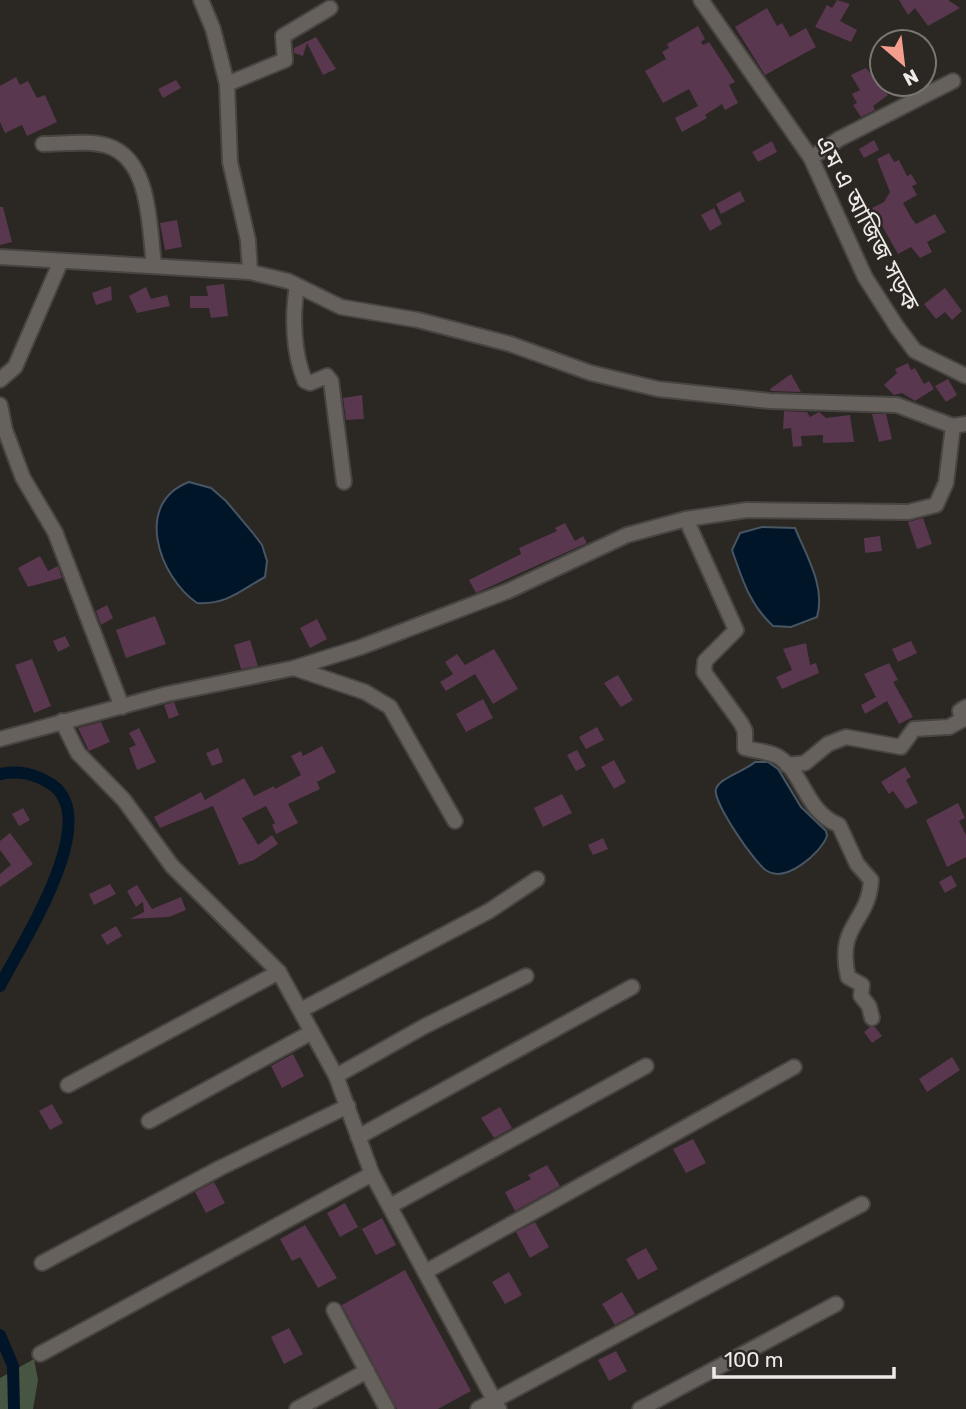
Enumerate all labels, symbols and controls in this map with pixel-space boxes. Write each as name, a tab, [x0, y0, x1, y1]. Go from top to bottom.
north arrow	[868, 28, 938, 98]
text: N	[899, 64, 922, 91]
street label: এম এ আজিজ সড়ক	[809, 131, 925, 316]
scale bar	[714, 1336, 894, 1380]
text: 100 m	[724, 1347, 783, 1372]

